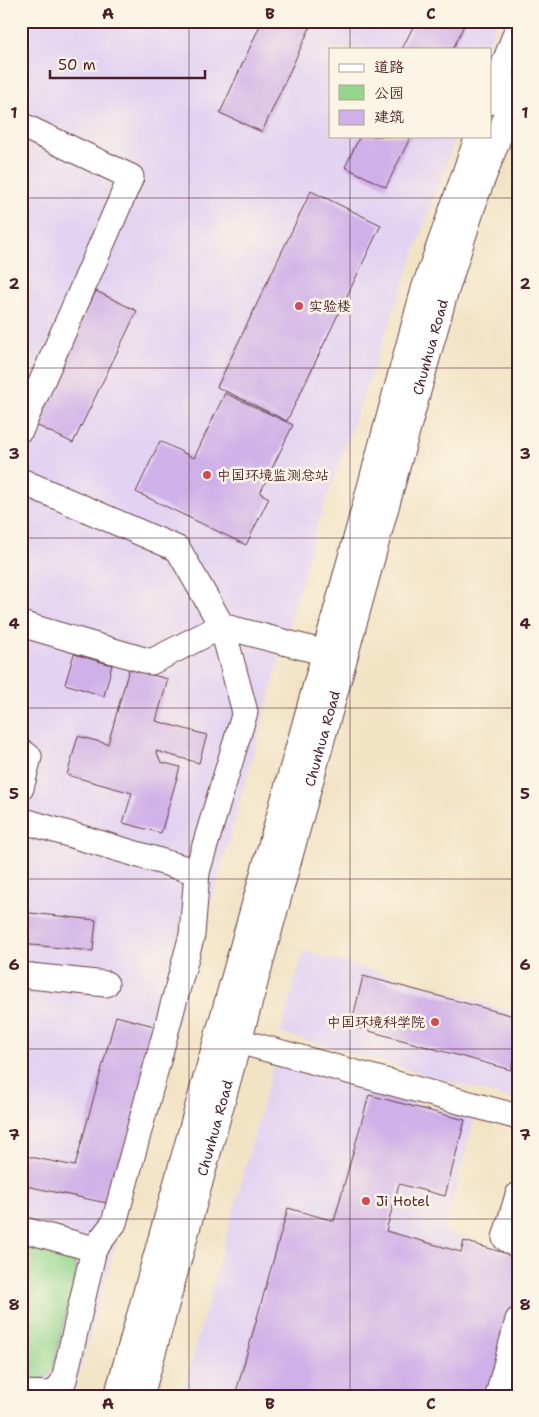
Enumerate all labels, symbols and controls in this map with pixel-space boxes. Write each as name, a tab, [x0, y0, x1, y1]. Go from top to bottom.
text: A	[102, 3, 114, 24]
text: B	[265, 3, 275, 24]
text: C	[426, 3, 436, 24]
scale bar	[50, 48, 205, 80]
legend	[329, 48, 492, 138]
text: 50 m	[58, 55, 96, 75]
text: 道路	[374, 57, 404, 77]
text: 公园	[374, 83, 404, 103]
text: 1	[10, 102, 18, 123]
text: 1	[521, 102, 529, 123]
text: 建筑	[374, 107, 404, 127]
text: 2	[8, 273, 20, 294]
text: 2	[519, 273, 531, 294]
place label: 实验楼	[309, 297, 351, 315]
street label: Chunhua Road	[408, 297, 452, 397]
marker: 实验楼	[293, 300, 305, 312]
text: 3	[8, 443, 20, 464]
text: 3	[519, 443, 531, 464]
place label: 中国环境监测总站	[217, 466, 329, 484]
marker: 中国环境监测总站	[201, 469, 213, 481]
text: 4	[8, 613, 20, 634]
text: 4	[519, 613, 531, 634]
street label: Chunhua Road	[300, 688, 344, 788]
text: 5	[9, 783, 19, 804]
text: 5	[520, 783, 530, 804]
text: 6	[8, 954, 20, 975]
text: 6	[519, 954, 531, 975]
place label: 中国环境科学院	[327, 1013, 425, 1031]
marker: 中国环境科学院	[429, 1016, 441, 1028]
street label: Chunhua Road	[193, 1078, 237, 1178]
text: 7	[8, 1124, 20, 1145]
text: 7	[519, 1124, 531, 1145]
place label: Ji Hotel	[376, 1192, 430, 1210]
marker: Ji Hotel	[360, 1195, 372, 1207]
text: 8	[8, 1294, 20, 1315]
text: 8	[519, 1294, 531, 1315]
text: A	[102, 1393, 114, 1414]
text: B	[265, 1393, 275, 1414]
text: C	[426, 1393, 436, 1414]

